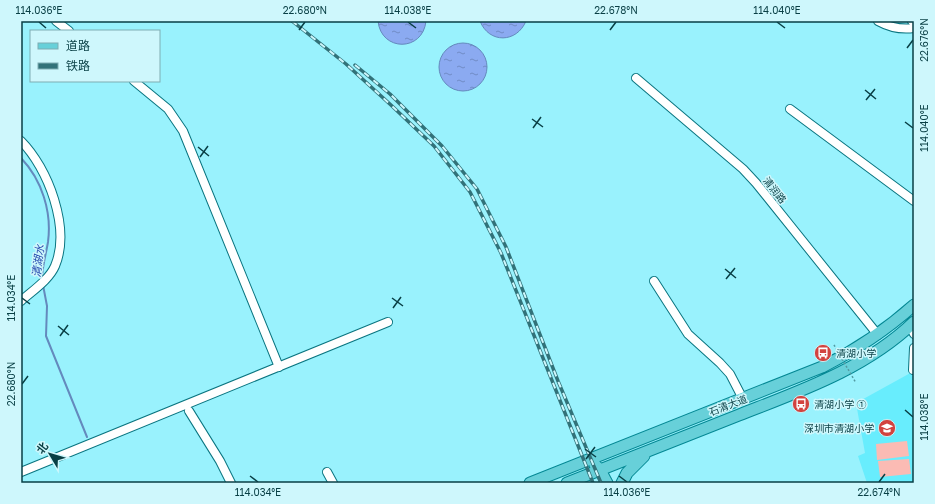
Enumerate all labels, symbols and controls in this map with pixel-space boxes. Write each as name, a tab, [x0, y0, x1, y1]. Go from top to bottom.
text: 114.036°E	[16, 4, 62, 16]
text: 22.680°N	[283, 4, 327, 16]
text: 114.038°E	[385, 4, 431, 16]
text: 22.678°N	[594, 4, 638, 16]
text: 114.040°E	[753, 4, 801, 16]
text: 22.676°N	[918, 18, 930, 62]
legend	[30, 30, 160, 82]
text: 道路	[66, 38, 90, 53]
text: 铁路	[66, 58, 90, 73]
text: 114.040°E	[918, 104, 930, 152]
street label: 清润路	[761, 175, 789, 205]
water label: 清湖水	[29, 243, 46, 278]
text: 114.034°E	[5, 275, 17, 321]
bus stop icon: 清湖小学	[813, 343, 833, 363]
place label: 清湖小学	[836, 347, 876, 359]
text: 22.680°N	[5, 362, 17, 406]
street label: 石清大道	[707, 392, 749, 418]
bus stop icon: 清湖小学 ①	[791, 394, 811, 414]
text: 114.038°E	[918, 394, 930, 440]
place label: 清湖小学 ①	[814, 398, 867, 410]
school or university icon: 深圳市清湖小学	[877, 418, 897, 438]
place label: 深圳市清湖小学	[804, 422, 874, 434]
north arrow	[30, 434, 70, 474]
text: 北	[33, 439, 50, 456]
text: 114.034°E	[235, 486, 281, 498]
text: 114.036°E	[604, 486, 650, 498]
text: 22.674°N	[857, 486, 901, 498]

